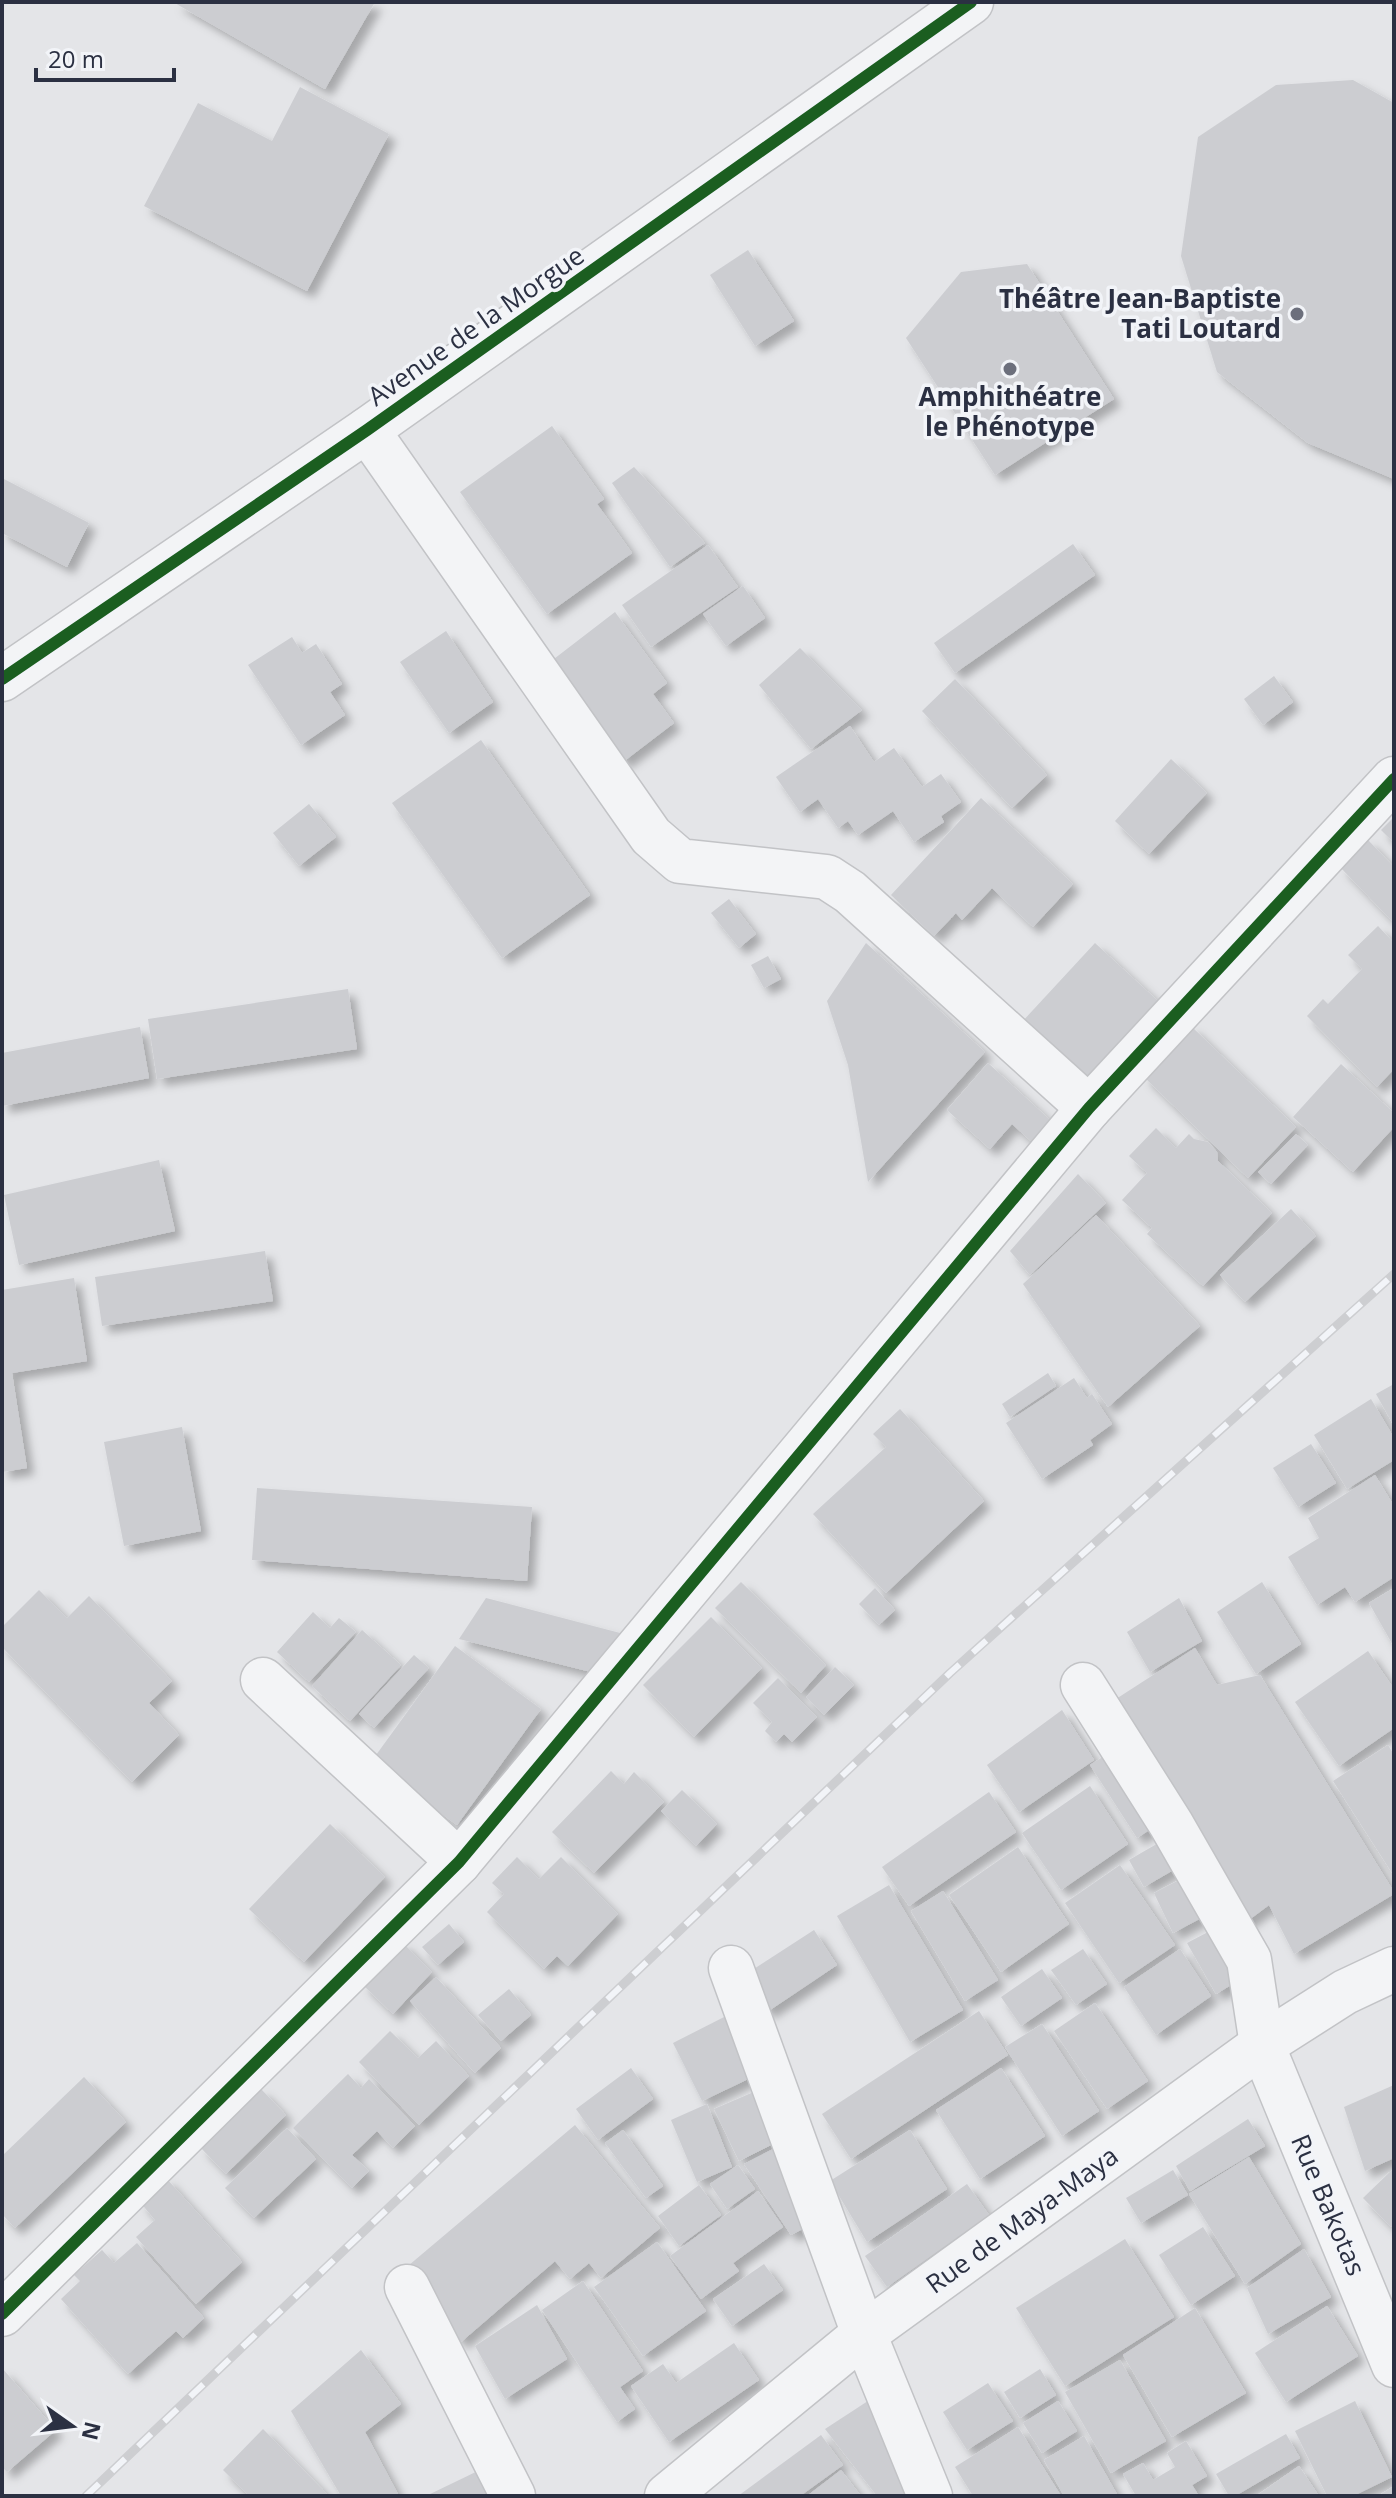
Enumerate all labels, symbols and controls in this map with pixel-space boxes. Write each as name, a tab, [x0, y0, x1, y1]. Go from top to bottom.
scale bar	[36, 32, 174, 82]
text: 20 m	[48, 42, 104, 75]
street label: Avenue de la Morgue	[360, 237, 591, 414]
place label: Théâtre Jean-Baptiste Tati Loutard	[999, 280, 1281, 346]
marker: Théâtre Jean-Baptiste Tati Loutard	[1288, 305, 1306, 323]
marker: Amphithéatre le Phénotype	[1001, 360, 1019, 378]
place label: Amphithéatre le Phénotype	[919, 378, 1101, 444]
street label: Rue Bakotas	[1283, 2129, 1375, 2281]
street label: Rue de Maya-Maya	[918, 2137, 1125, 2301]
north arrow	[32, 2386, 112, 2466]
text: N	[76, 2419, 109, 2443]

